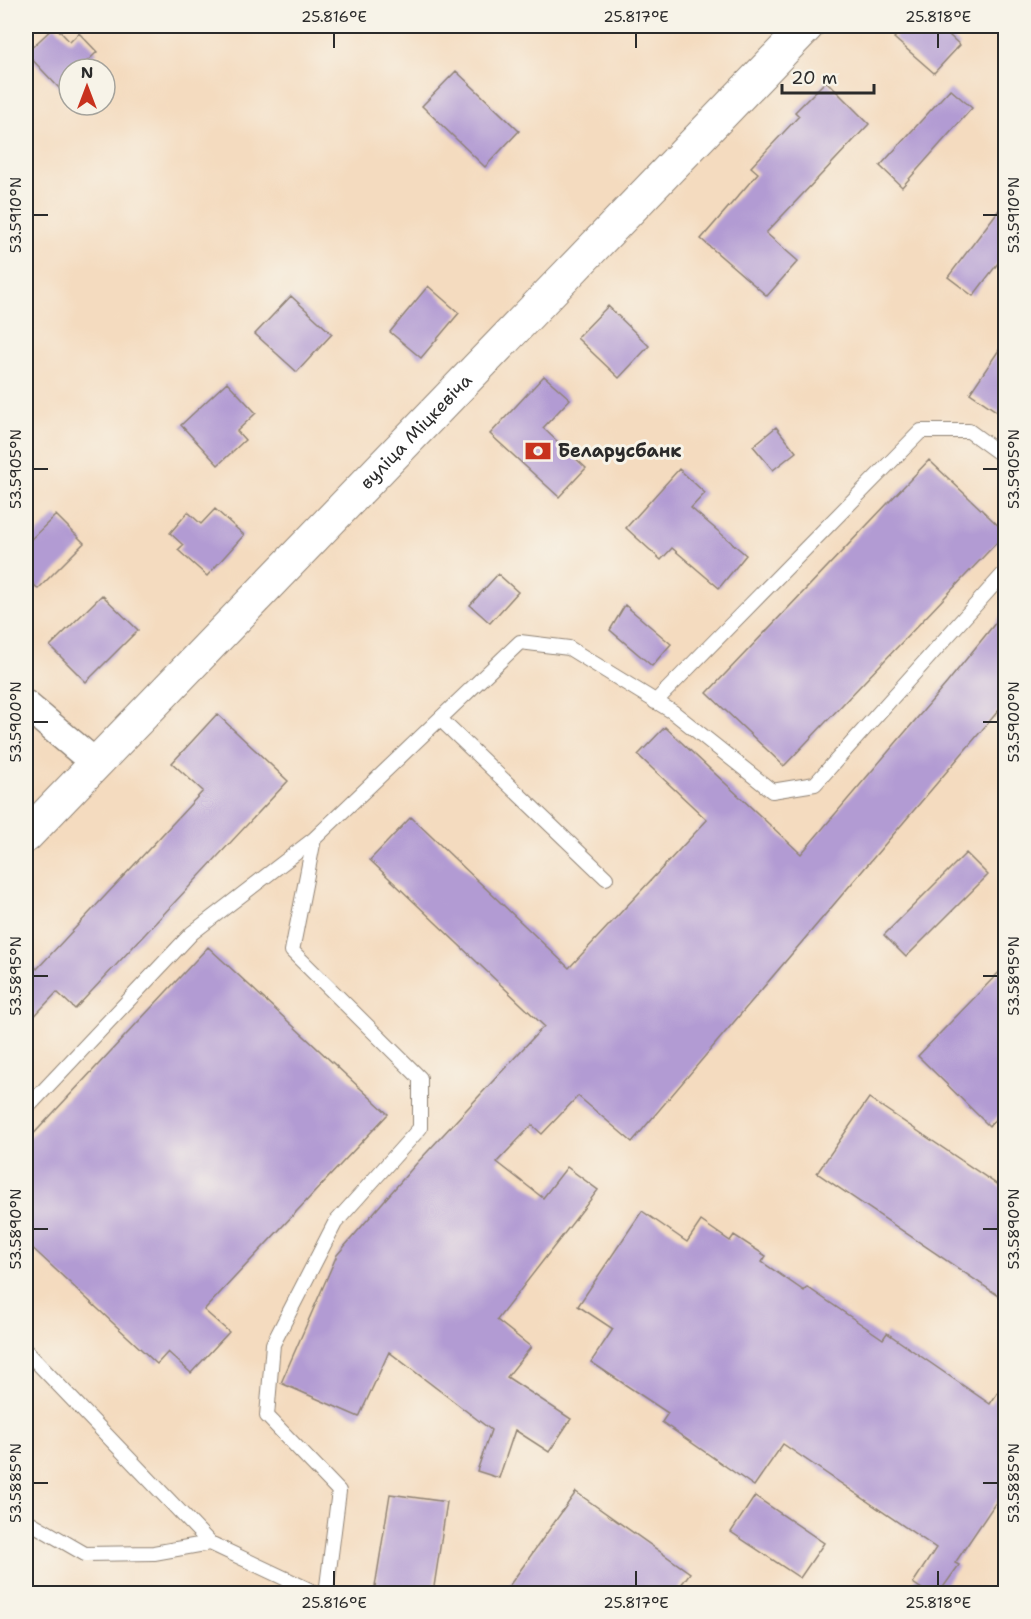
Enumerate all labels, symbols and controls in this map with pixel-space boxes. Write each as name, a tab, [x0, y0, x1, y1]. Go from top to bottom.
text: 25.816°E	[301, 7, 367, 27]
text: 25.817°E	[603, 7, 669, 27]
text: 25.818°E	[905, 7, 971, 27]
north arrow	[57, 57, 117, 117]
scale bar	[782, 57, 874, 95]
text: N	[81, 62, 93, 83]
text: 20 m	[791, 66, 837, 90]
text: 53.5910°N	[6, 177, 26, 253]
text: 53.5910°N	[1004, 177, 1024, 253]
street label: вуліца Міцкевіча	[355, 369, 477, 494]
text: 53.5905°N	[6, 429, 26, 509]
text: 53.5905°N	[1004, 429, 1024, 509]
bank icon: Беларусбанк	[523, 436, 553, 466]
place label: Беларусбанк	[558, 439, 682, 463]
text: 53.5900°N	[6, 681, 26, 763]
text: 53.5900°N	[1004, 681, 1024, 763]
text: 53.5895°N	[6, 936, 26, 1016]
text: 53.5895°N	[1004, 936, 1024, 1016]
text: 53.5890°N	[6, 1189, 26, 1269]
text: 53.5890°N	[1004, 1189, 1024, 1269]
text: 53.5885°N	[6, 1443, 26, 1523]
text: 53.5885°N	[1004, 1443, 1024, 1523]
text: 25.816°E	[301, 1593, 367, 1613]
text: 25.817°E	[603, 1593, 669, 1613]
text: 25.818°E	[905, 1593, 971, 1613]

